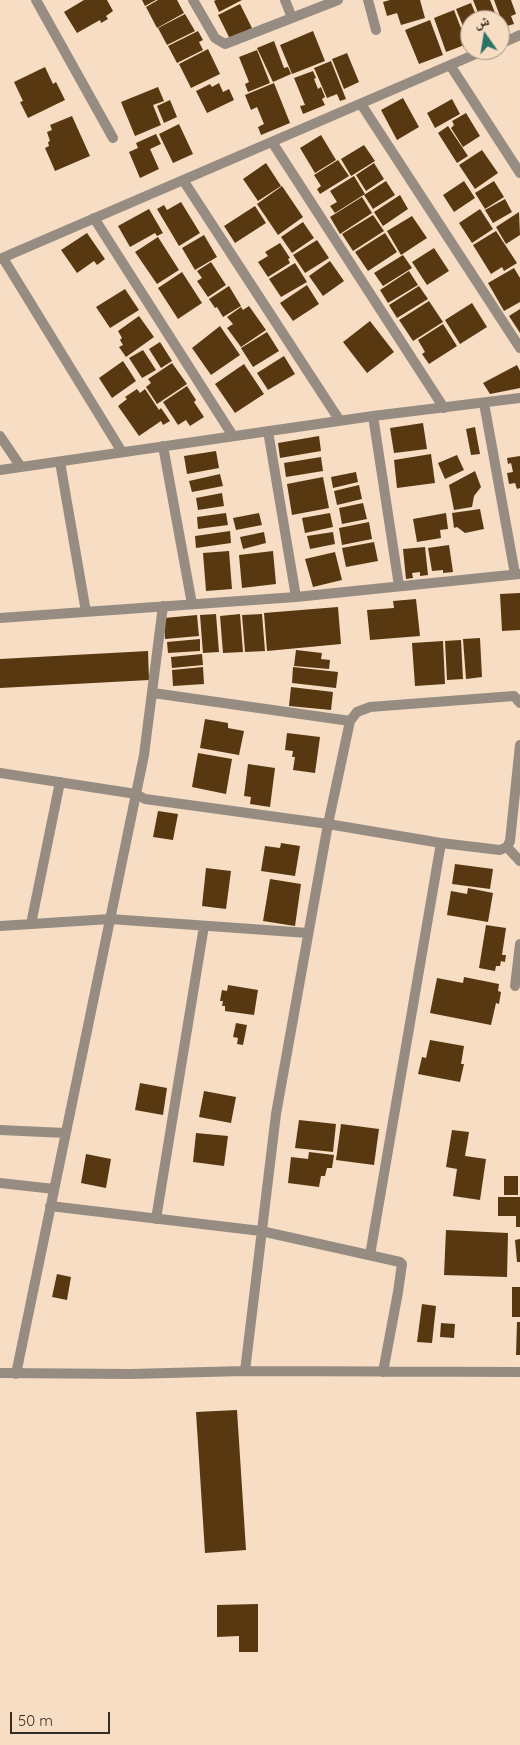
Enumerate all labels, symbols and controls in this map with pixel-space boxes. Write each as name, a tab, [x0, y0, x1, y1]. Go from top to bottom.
north arrow	[460, 10, 510, 60]
text: ش	[473, 11, 491, 32]
scale bar	[12, 1702, 112, 1734]
text: 50 m	[18, 1711, 53, 1730]

